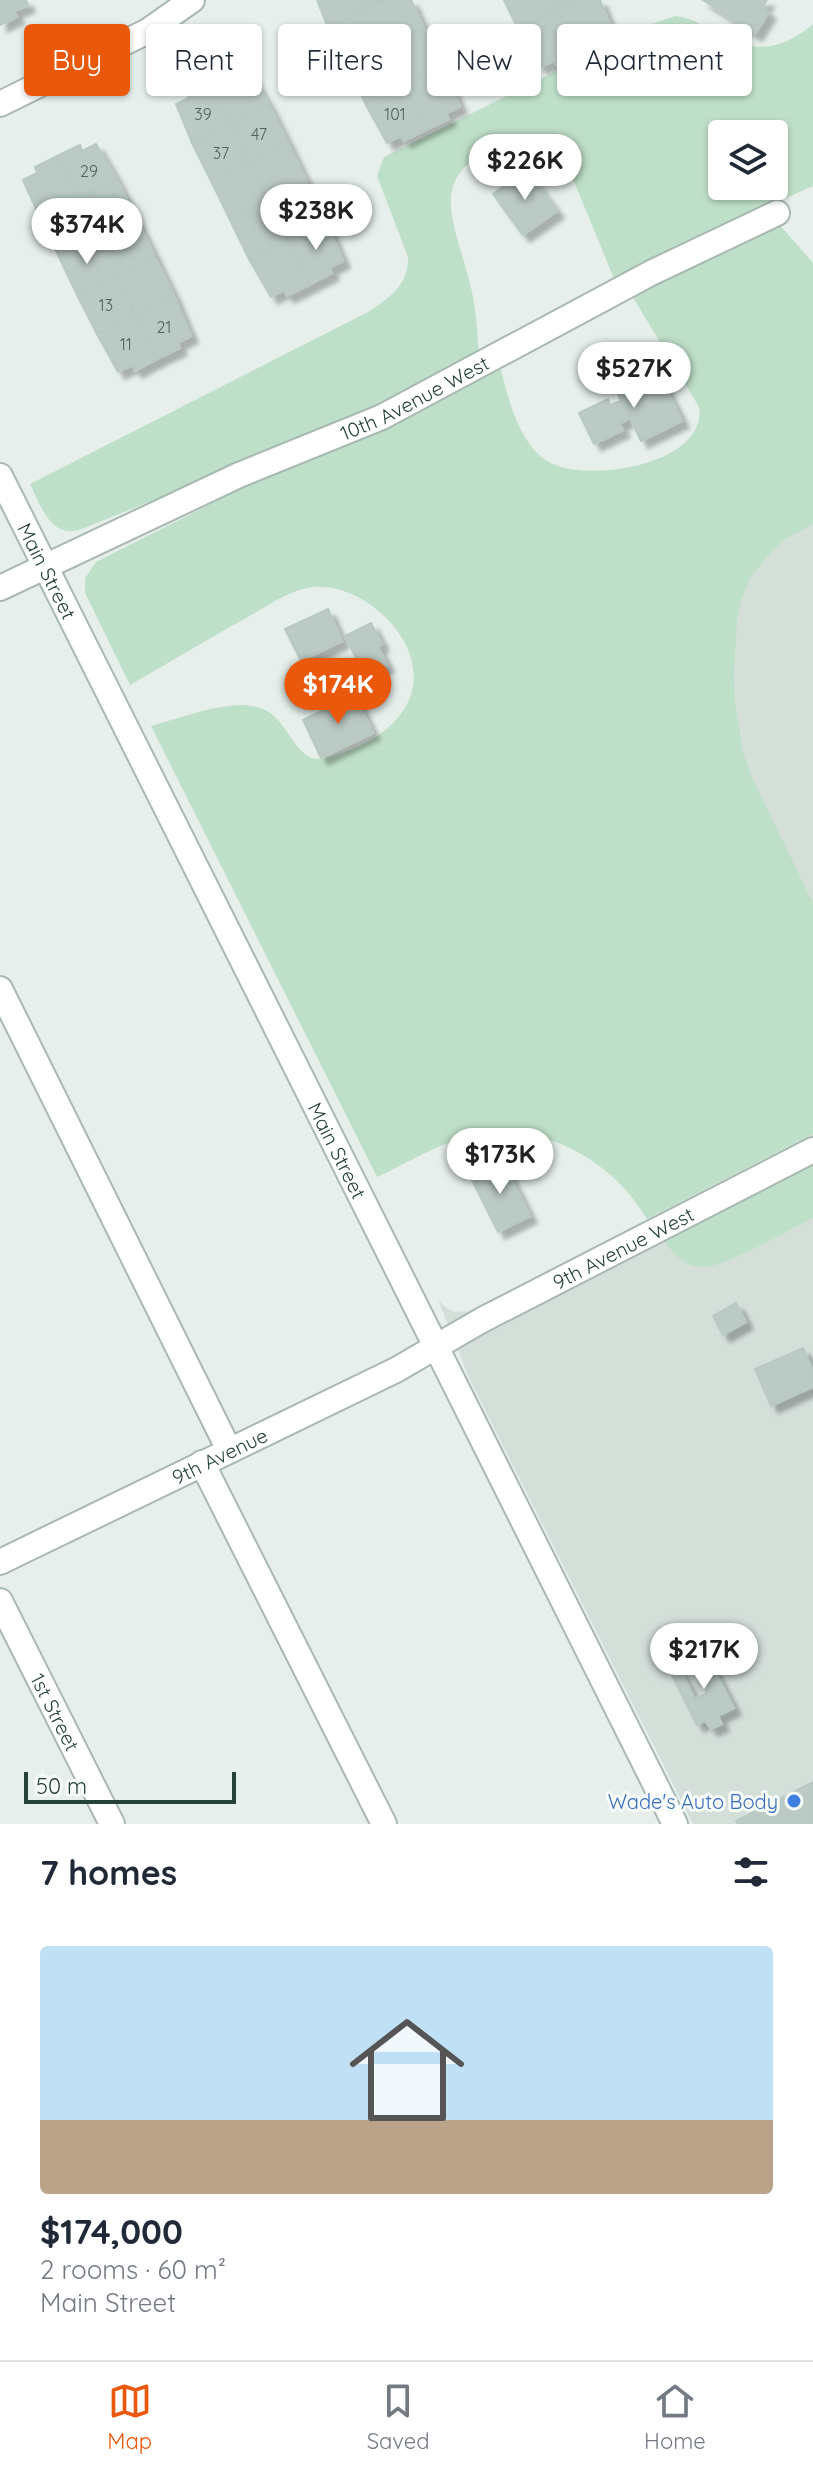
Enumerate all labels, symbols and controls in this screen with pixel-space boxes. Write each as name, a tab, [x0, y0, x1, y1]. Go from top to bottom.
chip: Buy	[24, 24, 130, 96]
chip: Rent	[146, 24, 262, 96]
chip: Filters	[278, 24, 411, 96]
chip: New	[427, 24, 541, 96]
chip: Apartment	[557, 24, 752, 96]
house number: 39	[194, 104, 212, 124]
house number: 101	[384, 104, 406, 124]
map controls	[708, 120, 788, 200]
button: layers	[708, 120, 788, 200]
house number: 47	[251, 124, 267, 144]
pin: $226K	[469, 134, 581, 202]
house number: 37	[213, 143, 229, 163]
text: $226K	[487, 143, 563, 176]
house number: 29	[80, 161, 98, 181]
pin: $238K	[260, 184, 372, 252]
text: $238K	[278, 193, 354, 226]
pin: $374K	[31, 198, 143, 266]
text: $374K	[49, 207, 125, 240]
house number: 13	[99, 295, 113, 315]
house number: 21	[157, 317, 171, 337]
house number: 11	[120, 334, 132, 354]
pin: $527K	[578, 342, 690, 410]
street label: 10th Avenue West	[336, 350, 493, 445]
text: $527K	[596, 351, 672, 384]
street label: Main Street	[13, 518, 82, 623]
pin: $174K	[282, 658, 394, 726]
text: $174K	[302, 667, 374, 700]
street label: Main Street	[303, 1098, 372, 1203]
pin: $173K	[444, 1128, 556, 1196]
text: $173K	[465, 1137, 535, 1170]
street label: 9th Avenue West	[548, 1201, 698, 1294]
street label: 9th Avenue	[168, 1422, 271, 1489]
pin: $217K	[648, 1623, 760, 1691]
text: $217K	[668, 1632, 740, 1665]
street label: 1st Street	[26, 1669, 86, 1755]
scale bar	[24, 1768, 236, 1804]
text: 50 m	[36, 1772, 87, 1800]
place label: Wade's Auto Body	[608, 1789, 778, 1814]
marker: Wade's Auto Body	[785, 1792, 803, 1810]
icon: filters	[729, 1850, 773, 1894]
text: 7 homes	[40, 1851, 177, 1894]
icon: home	[335, 1998, 479, 2142]
text: $174,000	[40, 2210, 183, 2253]
text: 2 rooms · 60 m²	[40, 2253, 226, 2286]
text: Main Street	[40, 2286, 176, 2319]
tab: Map	[107, 2379, 152, 2455]
tab: Saved	[367, 2379, 429, 2455]
tab: Home	[644, 2379, 706, 2455]

